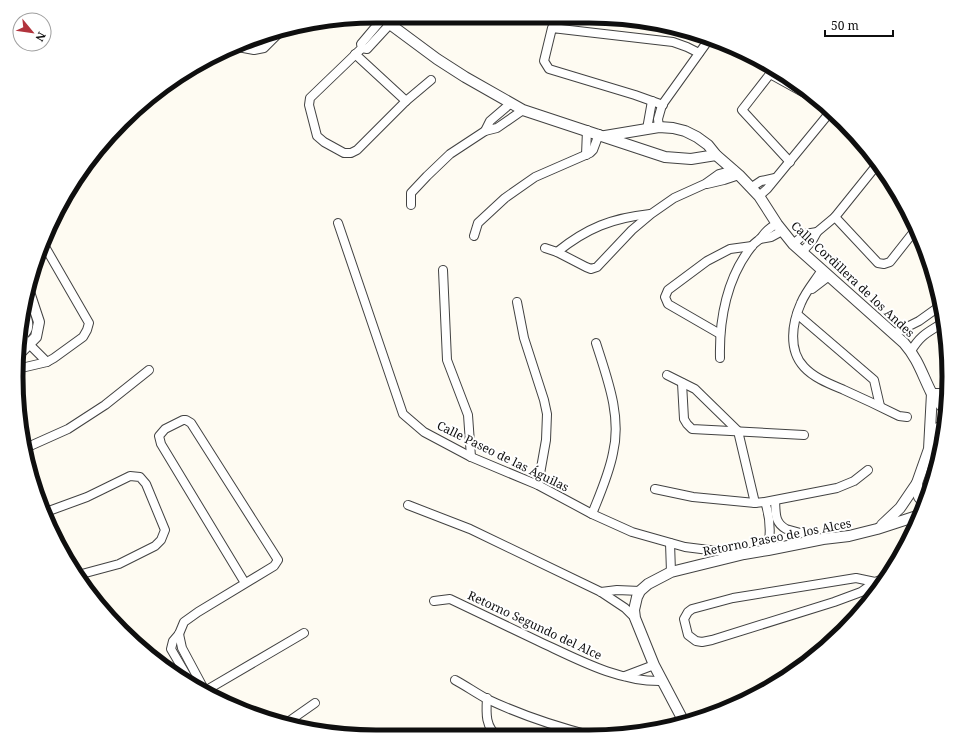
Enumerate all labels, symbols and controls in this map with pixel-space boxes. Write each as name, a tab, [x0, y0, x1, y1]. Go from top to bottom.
north arrow	[12, 12, 52, 52]
scale bar	[825, 12, 893, 38]
text: 50 m	[831, 17, 859, 34]
text: N	[32, 30, 50, 45]
street label: Calle Cordillera de los Andes	[788, 217, 918, 341]
street label: Calle Paseo de las Águilas	[434, 417, 572, 495]
street label: Retorno Paseo de los Alces	[701, 514, 853, 560]
street label: Retorno Segundo del Alce	[465, 586, 605, 664]

